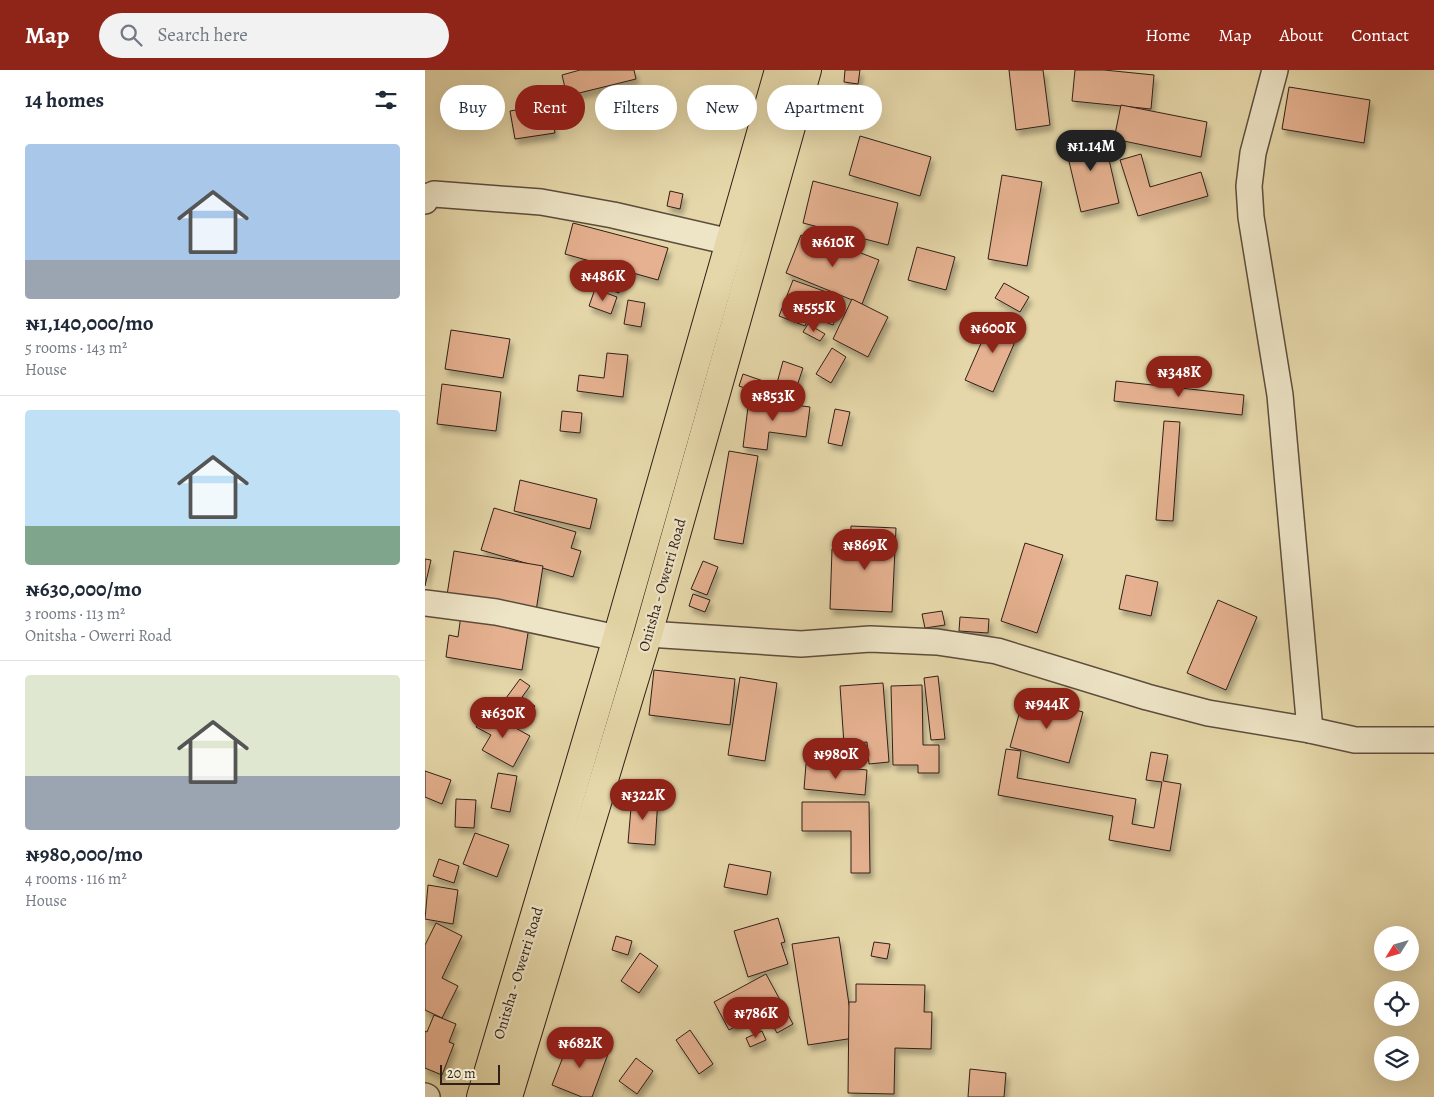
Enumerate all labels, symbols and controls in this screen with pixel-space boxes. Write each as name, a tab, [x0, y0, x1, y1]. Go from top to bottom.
search box	[99, 13, 449, 58]
text: Map	[25, 19, 69, 51]
icon: search	[117, 21, 145, 49]
text: Search here	[157, 22, 248, 48]
text: Home	[1145, 23, 1190, 47]
text: Map	[1218, 23, 1251, 47]
text: About	[1279, 23, 1323, 47]
text: Contact	[1351, 23, 1409, 47]
chip: Buy	[440, 85, 505, 130]
chip: Rent	[515, 85, 585, 130]
chip: Filters	[595, 85, 677, 130]
chip: New	[687, 85, 757, 130]
chip: Apartment	[767, 85, 882, 130]
text: 14 homes	[25, 86, 104, 114]
icon: filters	[372, 86, 400, 114]
pin: ₦1.14M	[1050, 129, 1132, 172]
text: ₦1.14M	[1067, 135, 1115, 157]
icon: home	[168, 177, 258, 267]
pin: ₦610K	[798, 226, 868, 268]
text: ₦610K	[811, 231, 855, 253]
pin: ₦486K	[568, 260, 638, 302]
text: ₦486K	[581, 265, 625, 287]
pin: ₦555K	[779, 290, 849, 333]
text: ₦555K	[793, 296, 835, 318]
text: ₦1,140,000/mo	[25, 309, 154, 337]
pin: ₦600K	[958, 312, 1028, 354]
text: ₦600K	[970, 317, 1016, 339]
text: 5 rooms · 143 m²	[25, 337, 127, 359]
pin: ₦348K	[1144, 356, 1214, 398]
text: House	[25, 359, 67, 381]
text: ₦348K	[1157, 361, 1201, 383]
pin: ₦853K	[738, 380, 808, 422]
text: ₦853K	[751, 385, 795, 407]
icon: home	[168, 442, 258, 532]
street label: Onitsha - Owerri Road	[633, 515, 691, 654]
pin: ₦869K	[830, 528, 900, 571]
text: ₦869K	[843, 534, 887, 556]
text: ₦630,000/mo	[25, 575, 142, 603]
text: 3 rooms · 113 m²	[25, 603, 125, 625]
text: Onitsha - Owerri Road	[25, 625, 172, 647]
pin: ₦944K	[1012, 688, 1082, 730]
text: ₦944K	[1025, 693, 1069, 715]
pin: ₦630K	[468, 696, 538, 739]
text: ₦630K	[481, 702, 525, 724]
icon: home	[168, 707, 258, 797]
pin: ₦980K	[801, 738, 871, 780]
text: ₦980K	[814, 743, 858, 765]
pin: ₦322K	[608, 778, 678, 821]
text: ₦322K	[621, 784, 665, 806]
text: ₦980,000/mo	[25, 840, 143, 868]
text: 4 rooms · 116 m²	[25, 868, 127, 890]
text: House	[25, 890, 67, 912]
street label: Onitsha - Owerri Road	[488, 903, 548, 1042]
north arrow	[1374, 926, 1419, 971]
map controls	[1374, 926, 1419, 1081]
button: locate	[1374, 981, 1419, 1026]
pin: ₦786K	[721, 996, 791, 1039]
text: ₦786K	[734, 1002, 778, 1024]
pin: ₦682K	[545, 1026, 615, 1069]
text: ₦682K	[558, 1032, 602, 1054]
button: layers	[1374, 1036, 1419, 1081]
scale bar	[440, 1062, 500, 1085]
text: 20 m	[447, 1064, 476, 1083]

